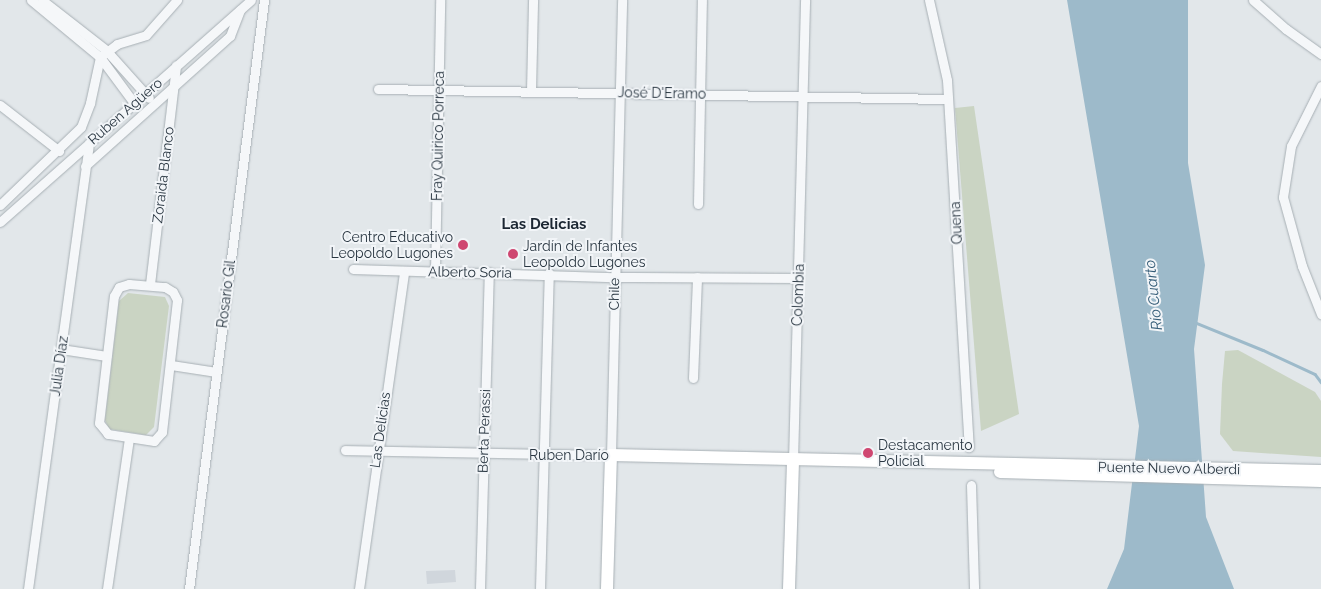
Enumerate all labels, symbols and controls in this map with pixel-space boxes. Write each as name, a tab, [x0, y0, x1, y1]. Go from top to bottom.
street label: Fray Quirico Porreca	[428, 71, 448, 201]
street label: Ruben Agüero	[84, 74, 166, 148]
street label: José D'Eramo	[618, 84, 706, 102]
street label: Zoraida Blanco	[149, 126, 177, 224]
street label: Quena	[946, 201, 966, 245]
district label: Las Delicias	[502, 216, 586, 234]
place label: Centro Educativo Leopoldo Lugones	[330, 229, 453, 262]
place label: Jardín de Infantes Leopoldo Lugones	[523, 238, 646, 270]
marker: Centro Educativo Leopoldo Lugones	[457, 239, 469, 251]
marker: Jardín de Infantes Leopoldo Lugones	[507, 248, 519, 260]
street label: Rosario Gil	[213, 259, 239, 329]
water label: Río Cuarto	[1141, 259, 1167, 331]
street label: Alberto Soria	[428, 263, 512, 281]
street label: Colombia	[789, 264, 807, 326]
street label: Chile	[605, 277, 623, 311]
street label: Julia Díaz	[46, 335, 72, 397]
street label: Berta Perassi	[474, 389, 494, 473]
street label: Las Delicias	[366, 391, 394, 469]
place label: Destacamento Policial	[878, 437, 973, 470]
street label: Ruben Darío	[529, 447, 609, 463]
marker: Destacamento Policial	[862, 447, 874, 459]
street label: Puente Nuevo Alberdi	[1098, 458, 1240, 478]

